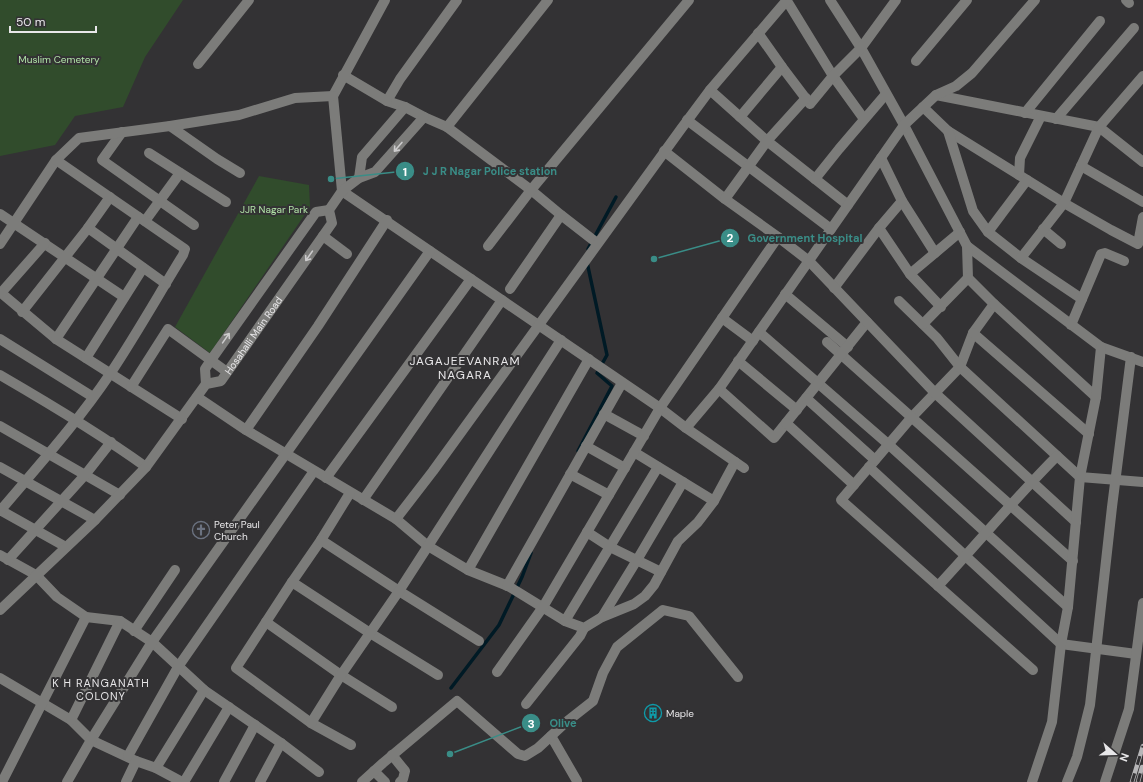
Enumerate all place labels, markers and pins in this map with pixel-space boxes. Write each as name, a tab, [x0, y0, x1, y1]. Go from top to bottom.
callout: J J R Nagar Police station	[395, 160, 565, 183]
callout: Government Hospital	[720, 226, 871, 249]
place label: Peter Paul Church	[214, 518, 260, 543]
church icon: Peter Paul Church	[191, 520, 211, 540]
building icon: Maple	[643, 703, 663, 723]
place label: Maple	[666, 707, 694, 720]
callout: Olive	[521, 712, 584, 735]

